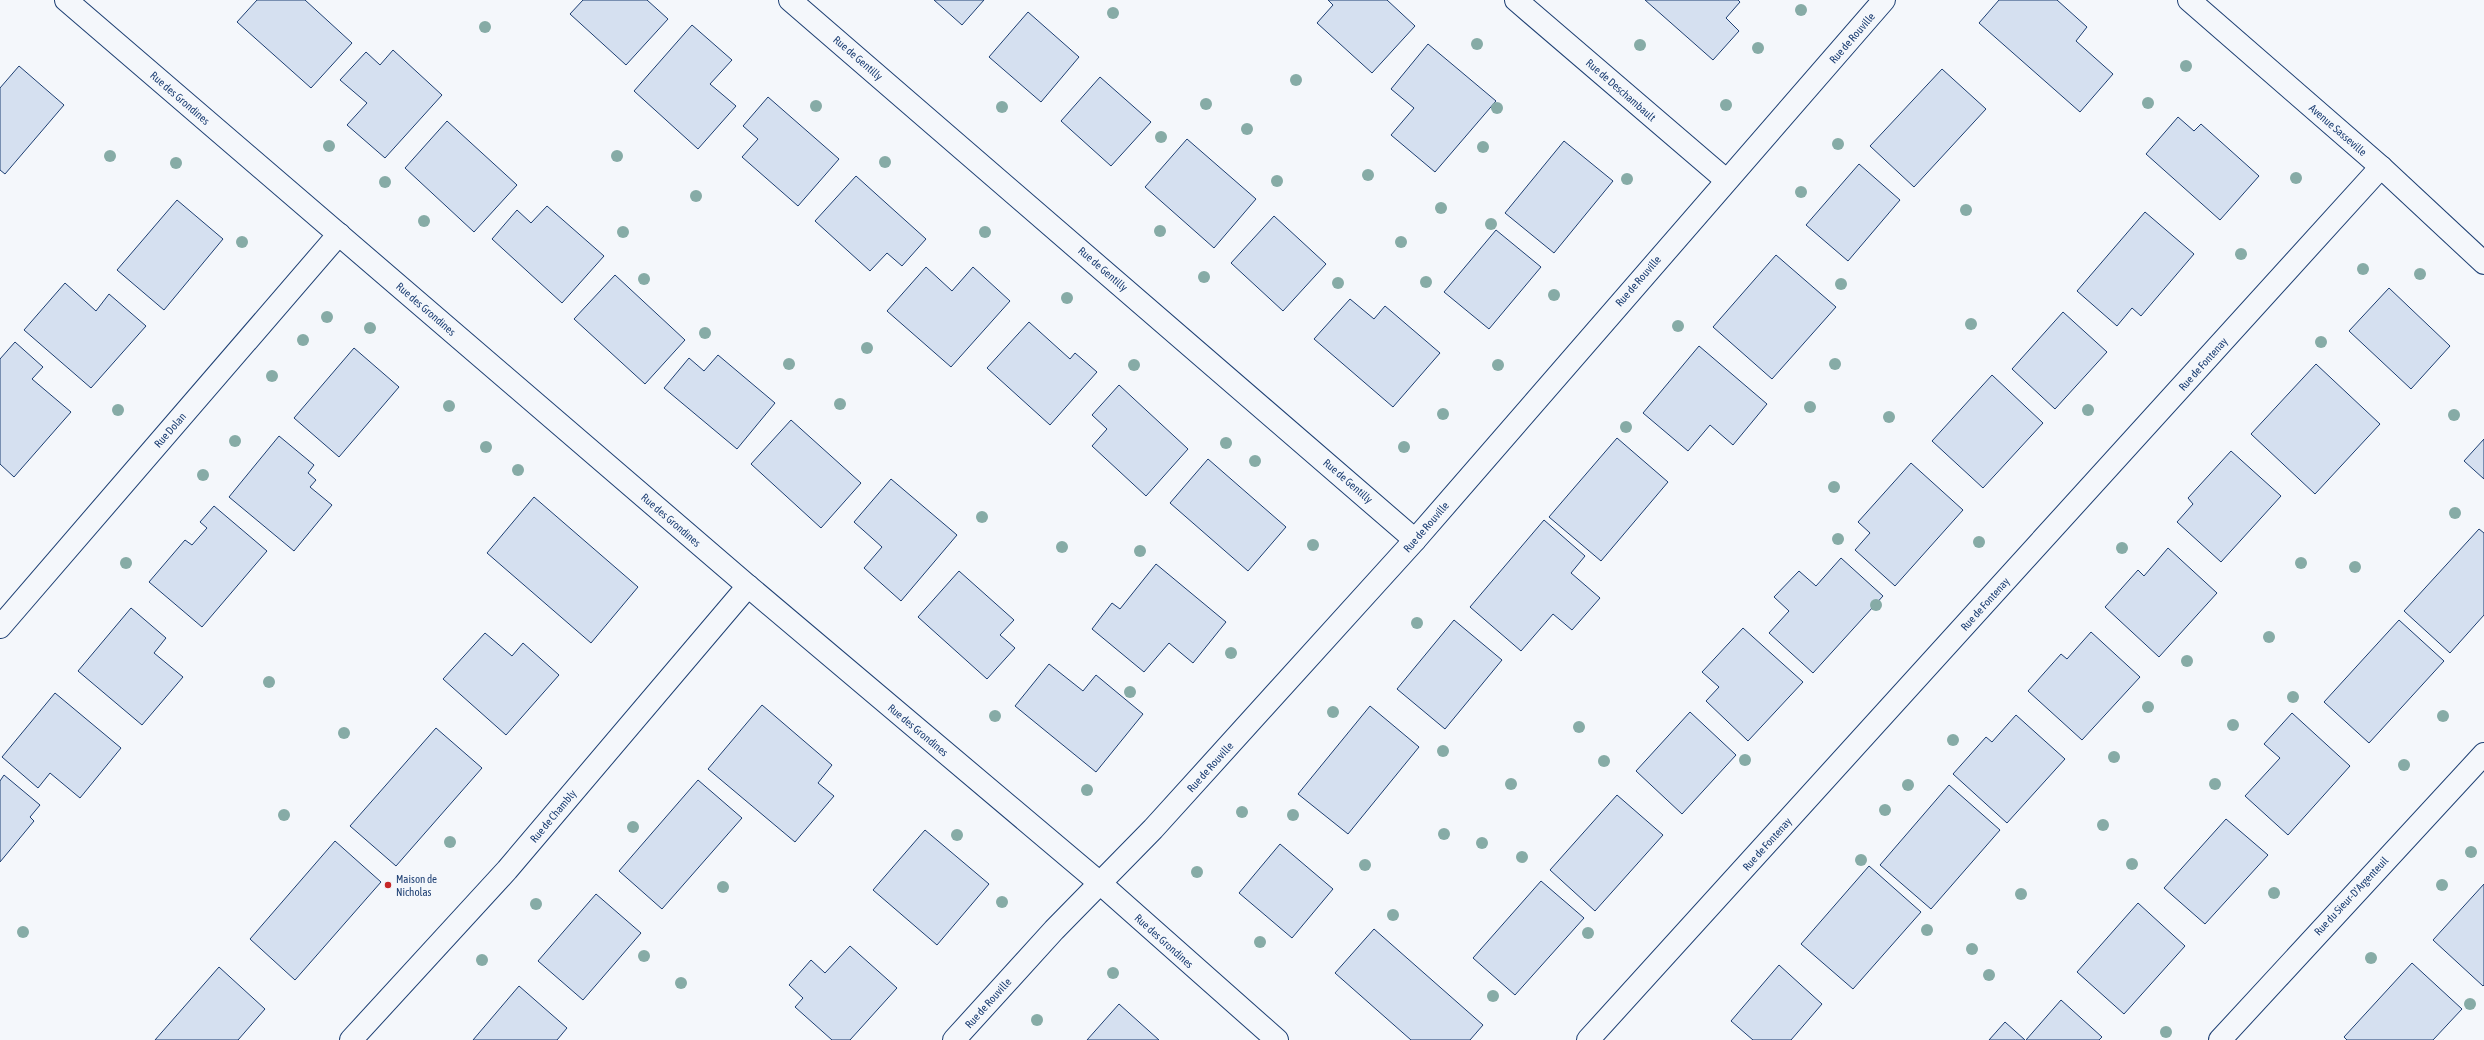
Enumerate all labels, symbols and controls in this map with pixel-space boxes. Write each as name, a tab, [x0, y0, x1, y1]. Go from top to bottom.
street label: Rue de Rouville	[1827, 10, 1877, 66]
street label: Rue de Gentilly	[831, 33, 885, 83]
street label: Rue de Deschambault	[1584, 57, 1658, 123]
street label: Rue des Grondines	[148, 69, 212, 127]
street label: Avenue Sasseville	[2307, 102, 2369, 158]
street label: Rue de Gentilly	[1076, 244, 1130, 294]
street label: Rue de Rouville	[1613, 253, 1663, 309]
street label: Rue des Grondines	[394, 280, 458, 338]
street label: Rue de Fontenay	[2176, 335, 2230, 393]
street label: Rue Dolan	[152, 410, 188, 450]
street label: Rue de Gentilly	[1321, 456, 1375, 506]
street label: Rue des Grondines	[639, 491, 703, 549]
street label: Rue de Rouville	[1401, 499, 1451, 555]
street label: Rue de Fontenay	[1958, 575, 2012, 633]
street label: Rue des Grondines	[886, 701, 950, 759]
street label: Rue de Rouville	[1185, 740, 1235, 794]
street label: Rue de Chambly	[528, 787, 579, 845]
street label: Rue de Fontenay	[1740, 815, 1794, 873]
street label: Rue du Sieur-D'Argenteuil	[2312, 854, 2390, 938]
place label: Maison de Nicholas	[396, 873, 437, 898]
marker: Maison de Nicholas	[383, 880, 393, 890]
street label: Rue des Grondines	[1132, 912, 1196, 970]
street label: Rue de Rouville	[963, 976, 1013, 1030]

